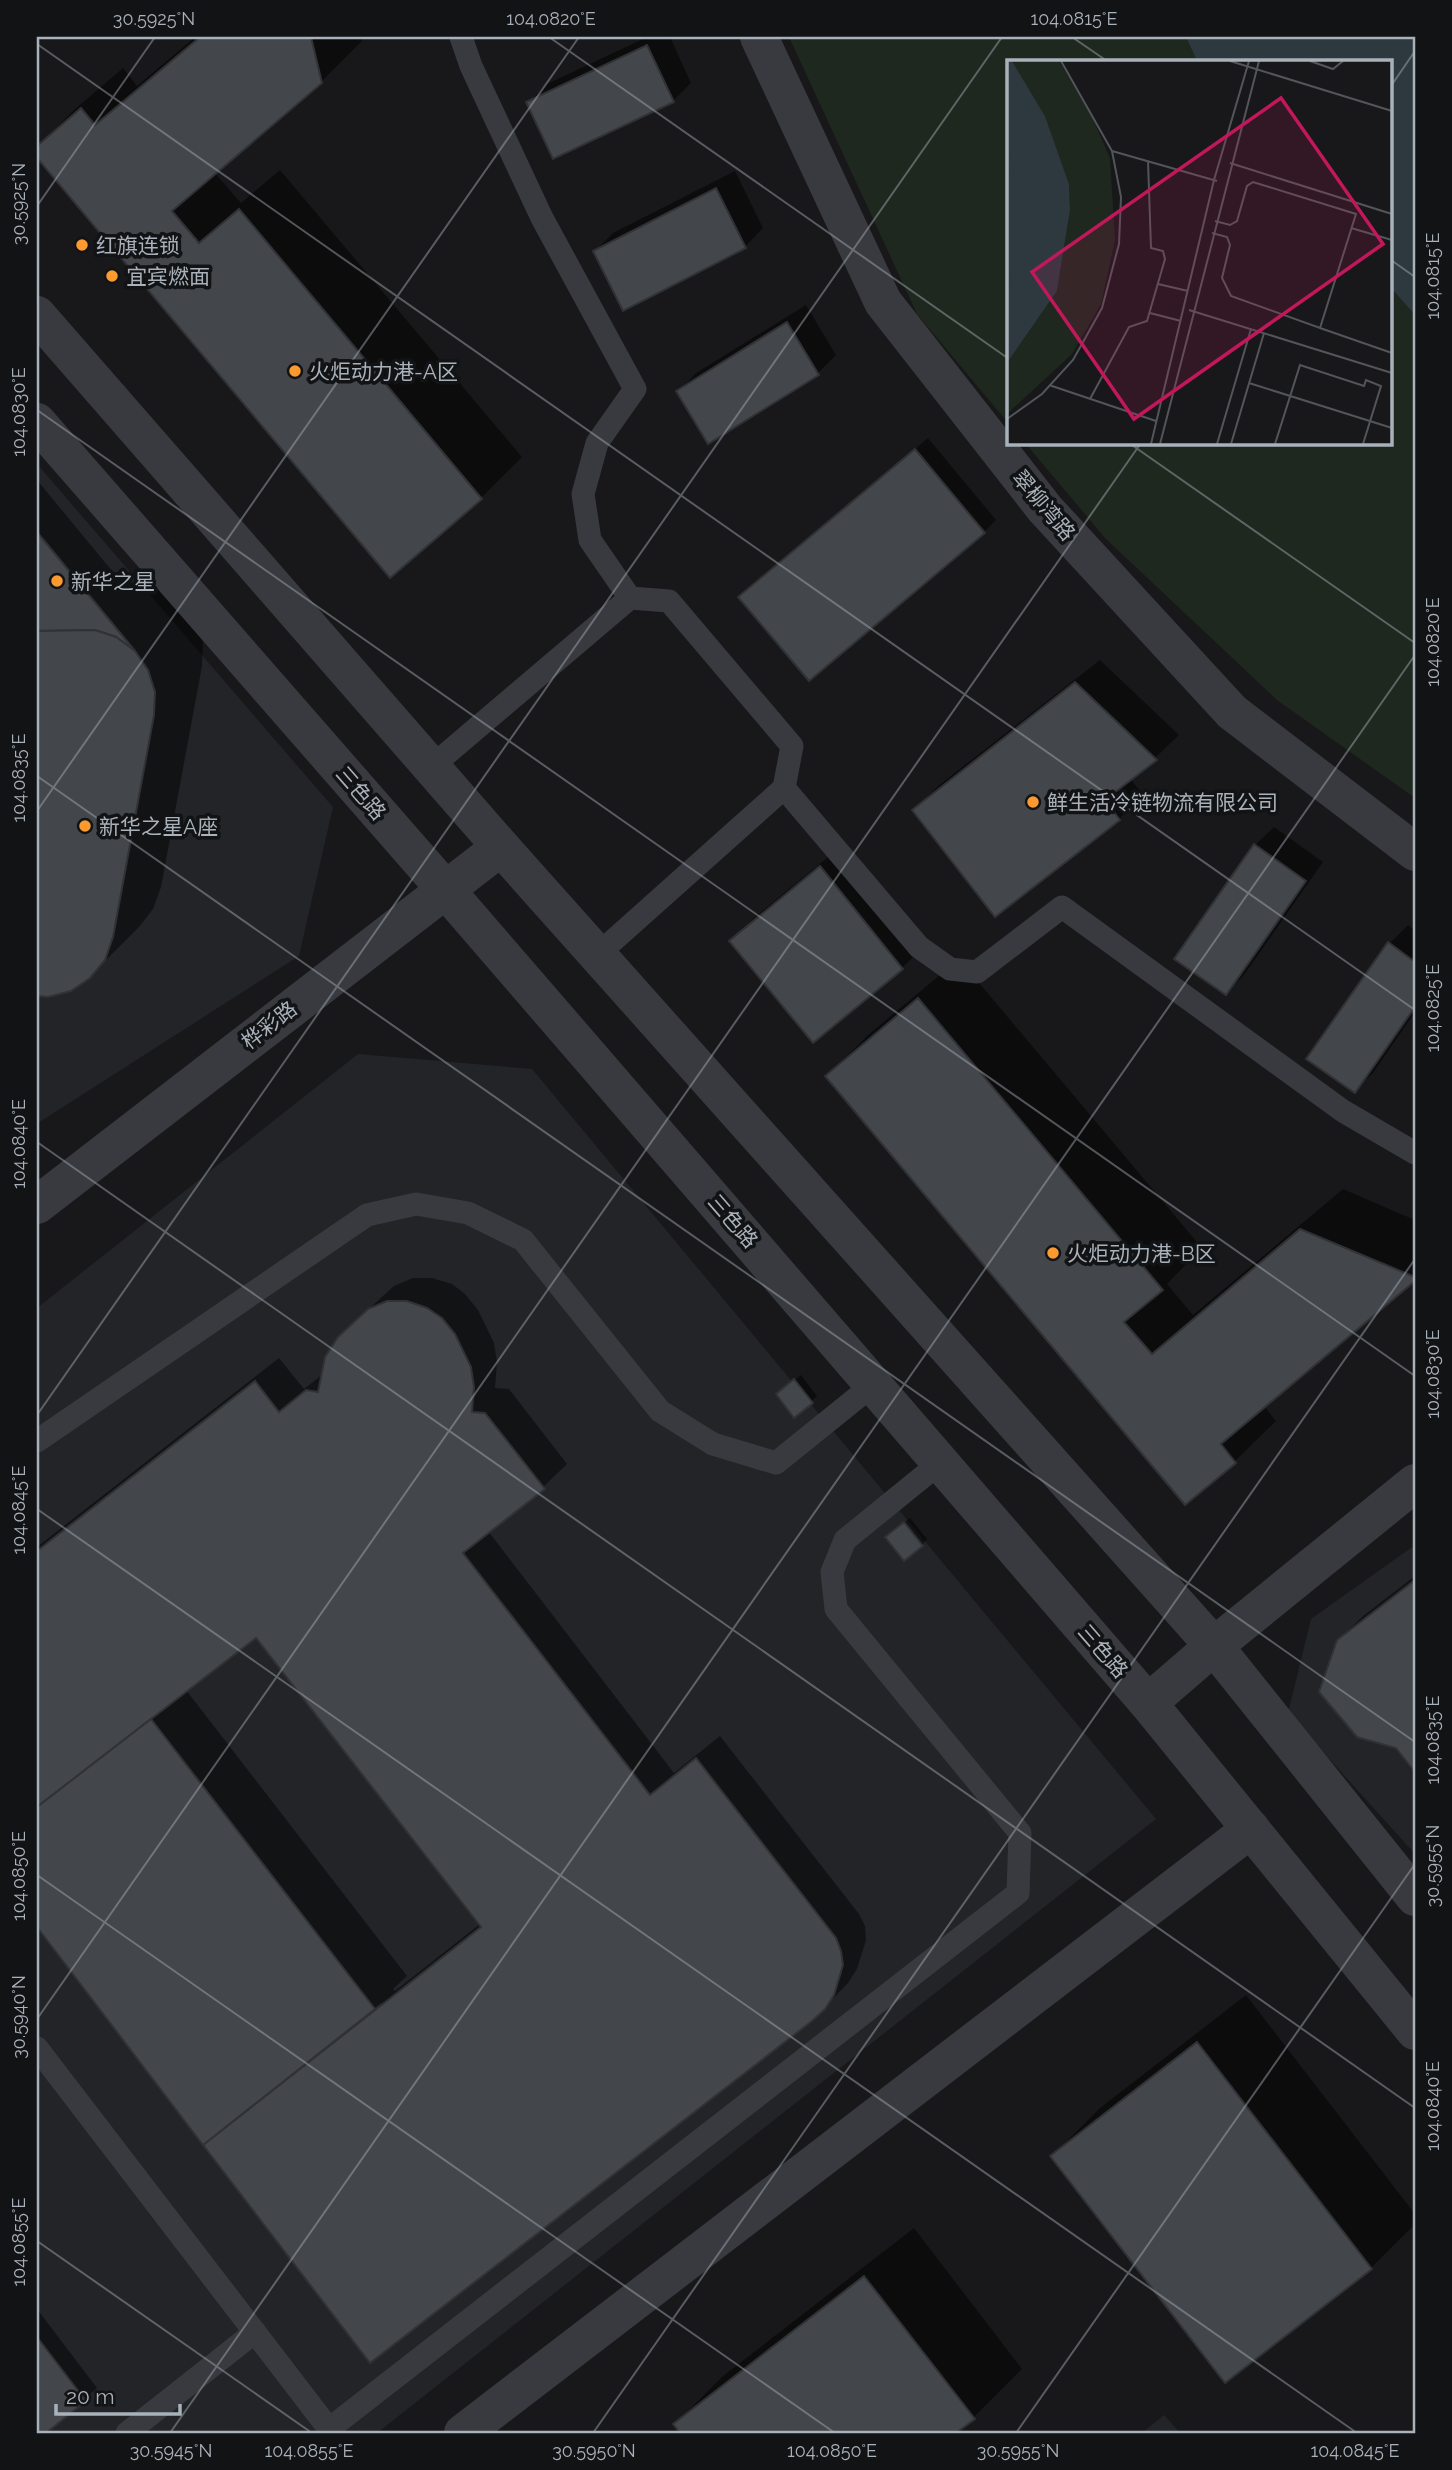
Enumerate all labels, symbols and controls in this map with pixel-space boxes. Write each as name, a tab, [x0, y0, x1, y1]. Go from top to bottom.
text: 30.5925°N	[113, 8, 195, 29]
text: 104.0820°E	[506, 8, 596, 29]
text: 104.0815°E	[1031, 8, 1117, 29]
inset map	[1007, 60, 1392, 444]
text: 30.5925°N	[8, 163, 29, 245]
place label: 红旗连锁	[96, 233, 180, 258]
text: 104.0815°E	[1422, 233, 1443, 319]
marker: 红旗连锁	[74, 237, 90, 253]
place label: 宜宾燃面	[126, 264, 210, 289]
marker: 宜宾燃面	[104, 268, 120, 284]
place label: 火炬动力港-A区	[309, 359, 458, 384]
marker: 火炬动力港-A区	[287, 363, 303, 379]
text: 104.0830°E	[8, 367, 29, 457]
street label: 翠柳湾路	[1007, 465, 1081, 545]
place label: 新华之星	[71, 569, 155, 594]
marker: 新华之星	[49, 573, 65, 589]
text: 104.0820°E	[1422, 597, 1443, 687]
text: 104.0835°E	[8, 734, 29, 822]
street label: 三色路	[331, 761, 391, 825]
place label: 鲜生活冷链物流有限公司	[1047, 790, 1278, 815]
marker: 鲜生活冷链物流有限公司	[1025, 794, 1041, 810]
place label: 新华之星A座	[99, 814, 218, 839]
marker: 新华之星A座	[77, 818, 93, 834]
text: 104.0825°E	[1422, 964, 1443, 1052]
street label: 桦彩路	[236, 996, 302, 1054]
text: 104.0840°E	[8, 1099, 29, 1189]
street label: 三色路	[703, 1189, 763, 1253]
place label: 火炬动力港-B区	[1067, 1241, 1216, 1266]
marker: 火炬动力港-B区	[1045, 1245, 1061, 1261]
text: 104.0830°E	[1422, 1329, 1443, 1419]
text: 104.0845°E	[8, 1465, 29, 1555]
street label: 三色路	[1073, 1619, 1133, 1683]
text: 104.0835°E	[1422, 1696, 1443, 1784]
text: 30.5955°N	[1422, 1825, 1443, 1907]
text: 104.0850°E	[8, 1831, 29, 1921]
text: 30.5940°N	[8, 1975, 29, 2059]
text: 104.0840°E	[1422, 2061, 1443, 2151]
text: 104.0855°E	[8, 2197, 29, 2287]
scale bar	[56, 2372, 180, 2416]
text: 20 m	[66, 2384, 114, 2409]
text: 30.5945°N	[130, 2440, 212, 2461]
text: 104.0855°E	[264, 2440, 354, 2461]
text: 30.5950°N	[552, 2440, 636, 2461]
text: 104.0850°E	[787, 2440, 877, 2461]
text: 30.5955°N	[977, 2440, 1059, 2461]
text: 104.0845°E	[1310, 2440, 1400, 2461]

